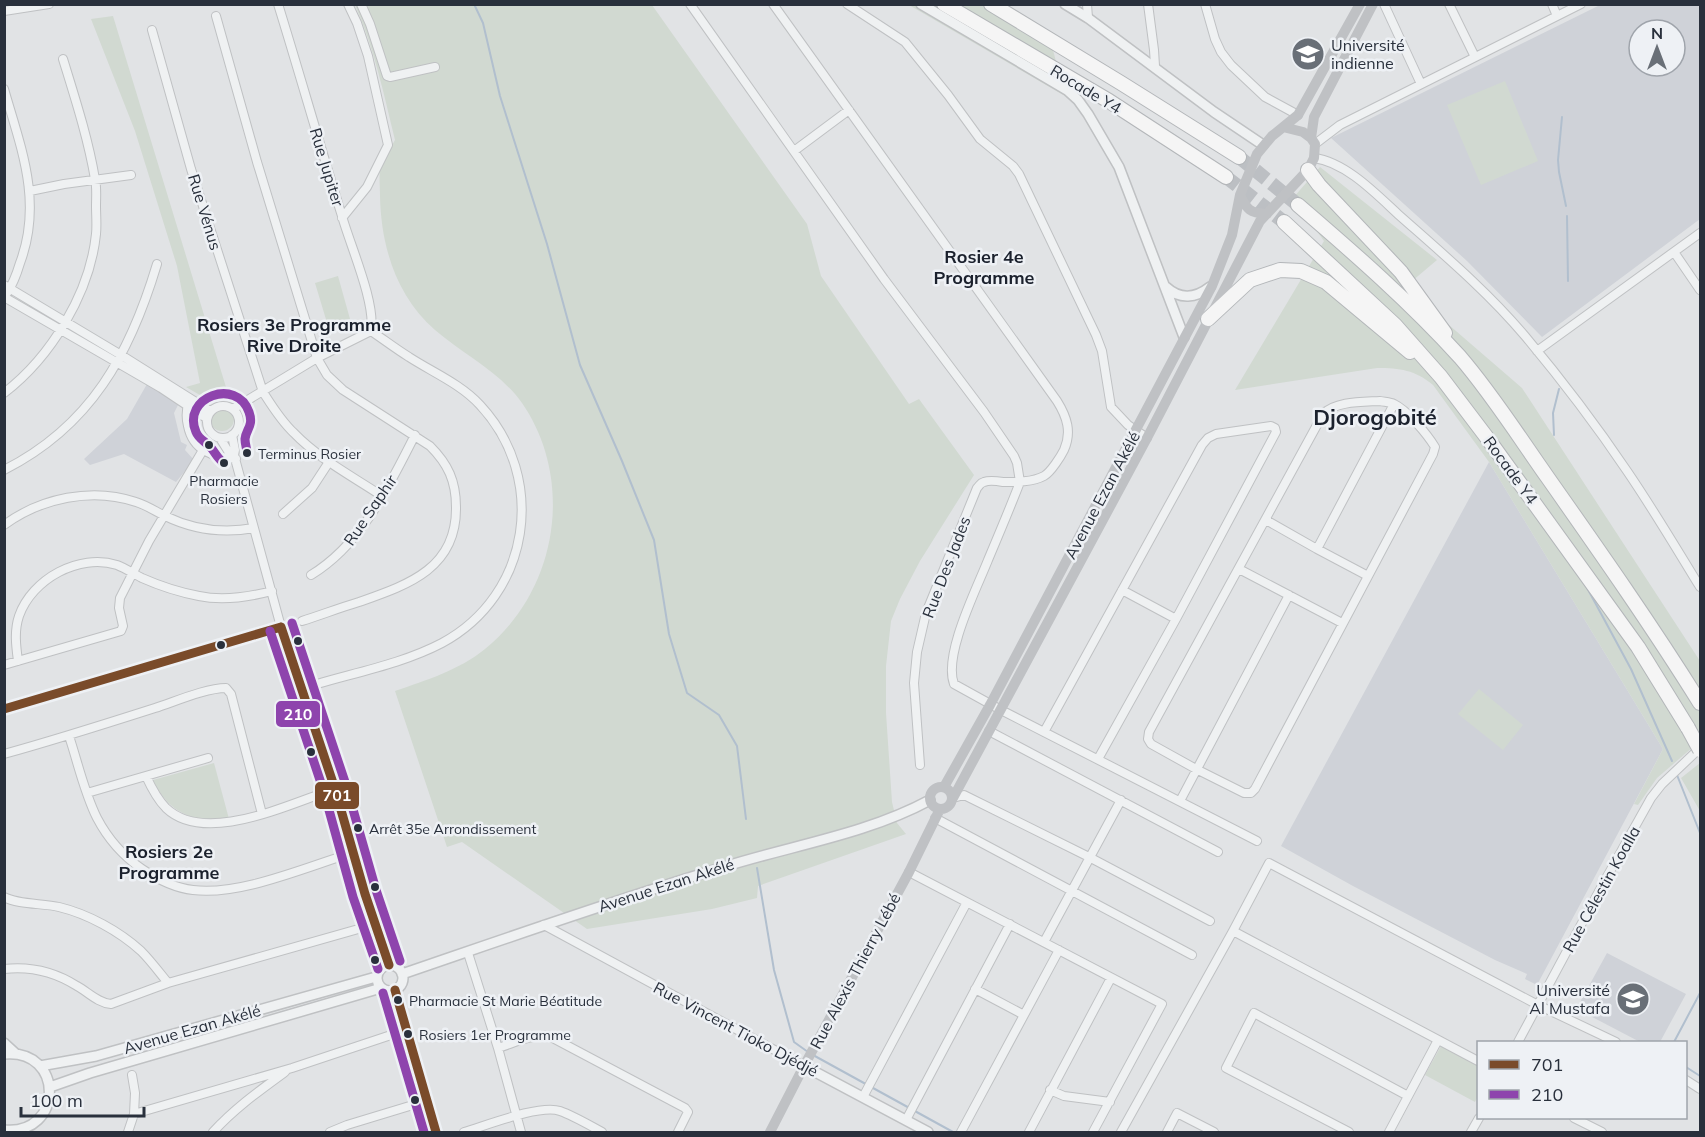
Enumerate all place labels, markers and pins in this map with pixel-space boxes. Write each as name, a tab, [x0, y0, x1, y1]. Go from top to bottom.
place label: Université indienne	[1331, 35, 1405, 73]
school or university icon: Université indienne	[1290, 36, 1326, 72]
unlabelled marker	[203, 439, 215, 451]
place label: Terminus Rosier	[258, 445, 362, 463]
marker: Terminus Rosier	[241, 447, 253, 459]
marker: Pharmacie Rosiers	[218, 457, 230, 469]
place label: Pharmacie Rosiers	[189, 472, 259, 508]
unlabelled marker	[292, 635, 304, 647]
unlabelled marker	[215, 639, 227, 651]
unlabelled marker	[305, 746, 317, 758]
place label: Arrêt 35e Arrondissement	[369, 820, 537, 838]
marker: Arrêt 35e Arrondissement	[352, 822, 364, 834]
unlabelled marker	[369, 881, 381, 893]
unlabelled marker	[369, 954, 381, 966]
place label: Université Al Mustafa	[1529, 980, 1610, 1018]
school or university icon: Université Al Mustafa	[1615, 981, 1651, 1017]
place label: Pharmacie St Marie Béatitude	[409, 992, 602, 1010]
marker: Pharmacie St Marie Béatitude	[392, 994, 404, 1006]
place label: Rosiers 1er Programme	[419, 1026, 571, 1044]
marker: Rosiers 1er Programme	[402, 1028, 414, 1040]
unlabelled marker	[409, 1094, 421, 1106]

